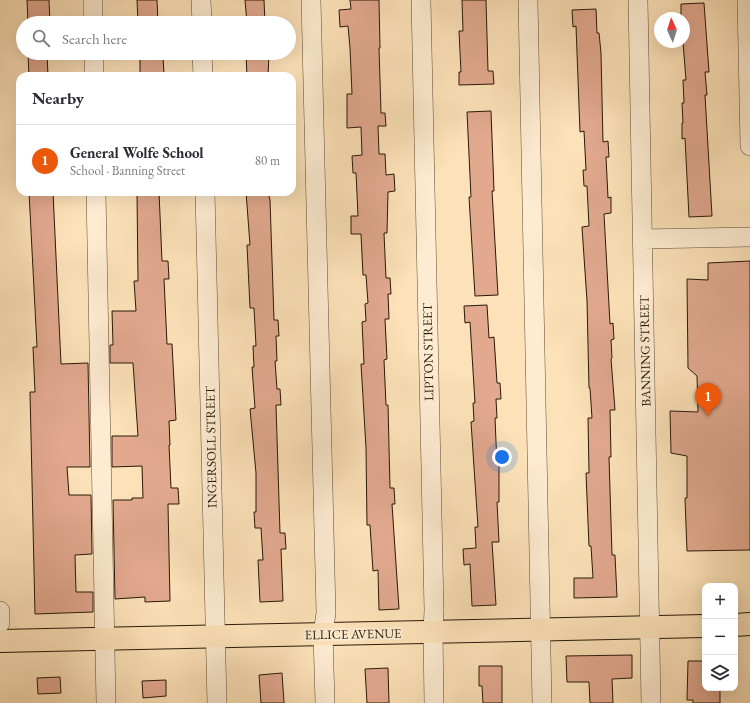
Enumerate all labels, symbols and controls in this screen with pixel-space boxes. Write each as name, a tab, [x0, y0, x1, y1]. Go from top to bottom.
north arrow	[654, 12, 690, 48]
search box	[16, 16, 296, 60]
icon: search	[30, 27, 52, 49]
text: Search here	[62, 29, 127, 48]
text: Nearby	[32, 87, 84, 109]
text: General Wolfe School	[70, 143, 204, 162]
text: 1	[42, 152, 48, 169]
text: 80 m	[255, 152, 280, 169]
text: School · Banning Street	[70, 162, 185, 179]
street label: BANNING STREET	[636, 295, 654, 407]
street label: LIPTON STREET	[419, 303, 437, 401]
pin: 1	[695, 383, 721, 416]
street label: INGERSOLL STREET	[201, 386, 221, 508]
your location	[492, 447, 512, 467]
map controls	[702, 583, 738, 691]
button: +	[702, 583, 738, 619]
button: −	[702, 619, 738, 655]
street label: ELLICE AVENUE	[305, 625, 401, 643]
button: layers	[702, 655, 738, 691]

